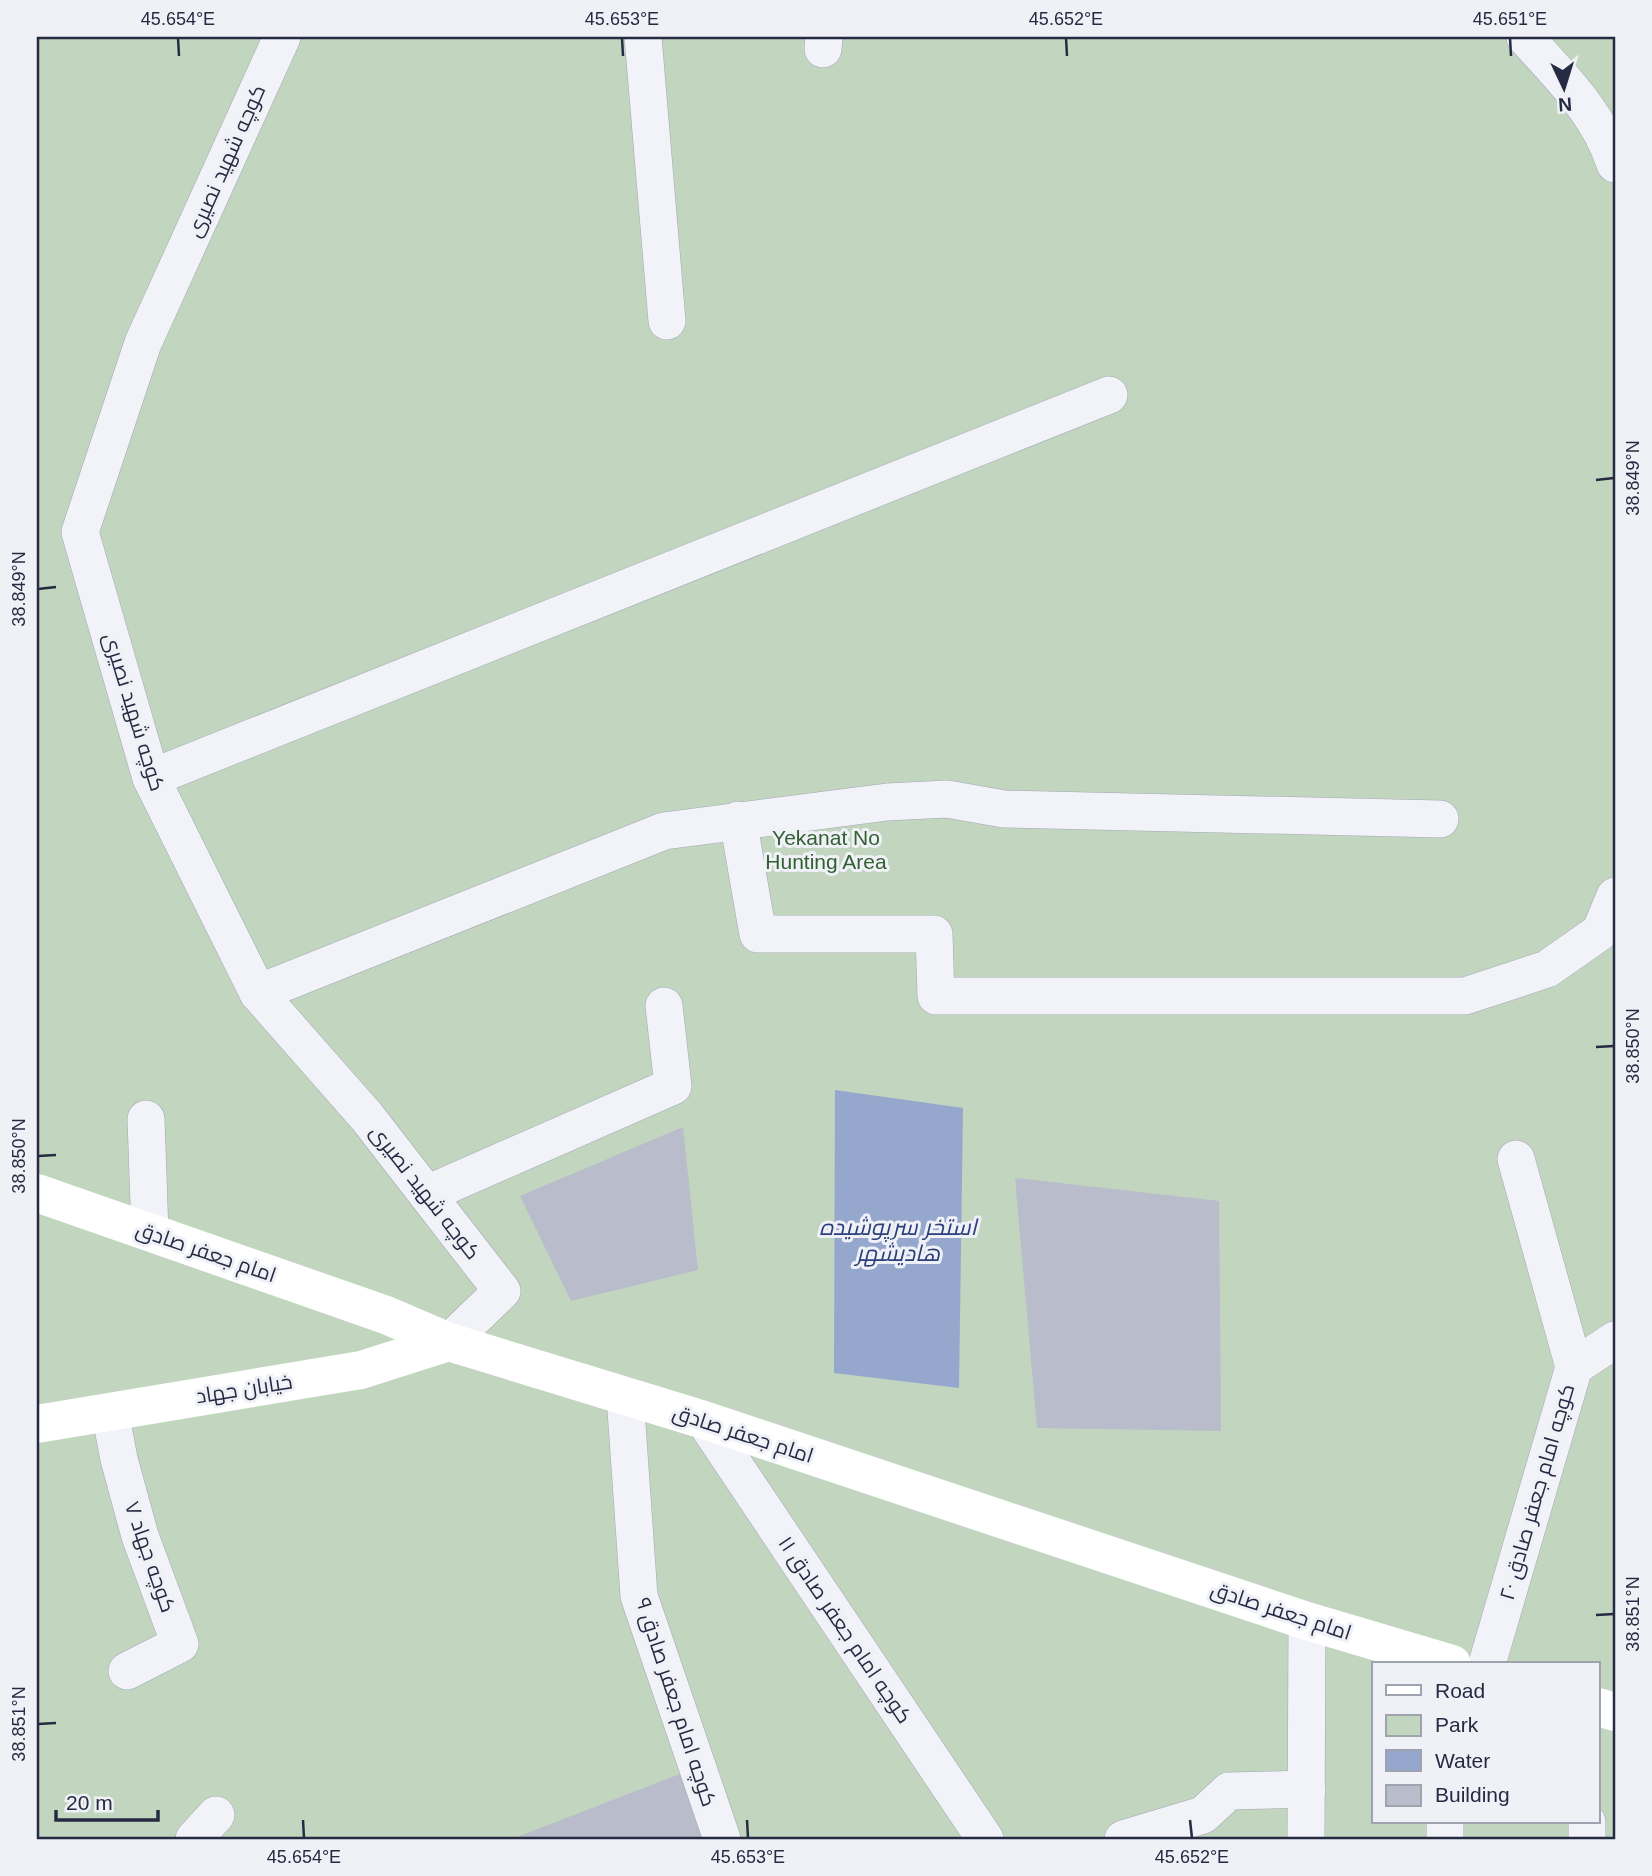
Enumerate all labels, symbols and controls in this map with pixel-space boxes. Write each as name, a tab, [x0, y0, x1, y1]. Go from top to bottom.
text: 45.654°E	[141, 9, 215, 29]
text: 45.653°E	[585, 9, 659, 29]
text: 45.652°E	[1029, 9, 1103, 29]
text: 45.651°E	[1473, 9, 1547, 29]
north arrow	[1530, 52, 1600, 122]
street label: کوچه شهید نصیری	[182, 81, 272, 242]
text: N	[1558, 94, 1573, 115]
text: 38.849°N	[1623, 440, 1643, 516]
text: 38.849°N	[9, 551, 29, 627]
street label: کوچه شهید نصیری	[97, 630, 169, 795]
park label: Yekanat No Hunting Area	[765, 826, 887, 873]
text: 38.850°N	[1623, 1008, 1643, 1084]
text: 38.850°N	[9, 1118, 29, 1194]
street label: کوچه شهید نصیری	[363, 1120, 485, 1265]
water label: استخر سرپوشیده هادیشهر	[819, 1214, 980, 1267]
street label: امام جعفر صادق	[132, 1217, 279, 1289]
street label: خیابان جهاد	[194, 1370, 294, 1409]
street label: کوچه امام جعفر صادق ۲۰	[1495, 1381, 1581, 1603]
street label: امام جعفر صادق	[669, 1400, 816, 1470]
street label: کوچه جهاد ‍۷	[118, 1498, 180, 1616]
street label: کوچه امام جعفر صادق ۱۱	[772, 1532, 917, 1729]
text: 38.851°N	[1623, 1576, 1643, 1652]
street label: امام جعفر صادق	[1207, 1577, 1354, 1647]
street label: کوچه امام جعفر صادق ۹	[629, 1595, 721, 1810]
legend	[1372, 1662, 1600, 1824]
text: Road	[1435, 1679, 1485, 1702]
text: 38.851°N	[9, 1686, 29, 1762]
text: Park	[1435, 1713, 1479, 1736]
text: Water	[1435, 1749, 1490, 1772]
scale bar	[56, 1778, 158, 1822]
text: Building	[1435, 1783, 1510, 1806]
text: 20 m	[66, 1791, 113, 1814]
text: 45.654°E	[267, 1847, 341, 1867]
text: 45.653°E	[711, 1847, 785, 1867]
text: 45.652°E	[1155, 1847, 1229, 1867]

